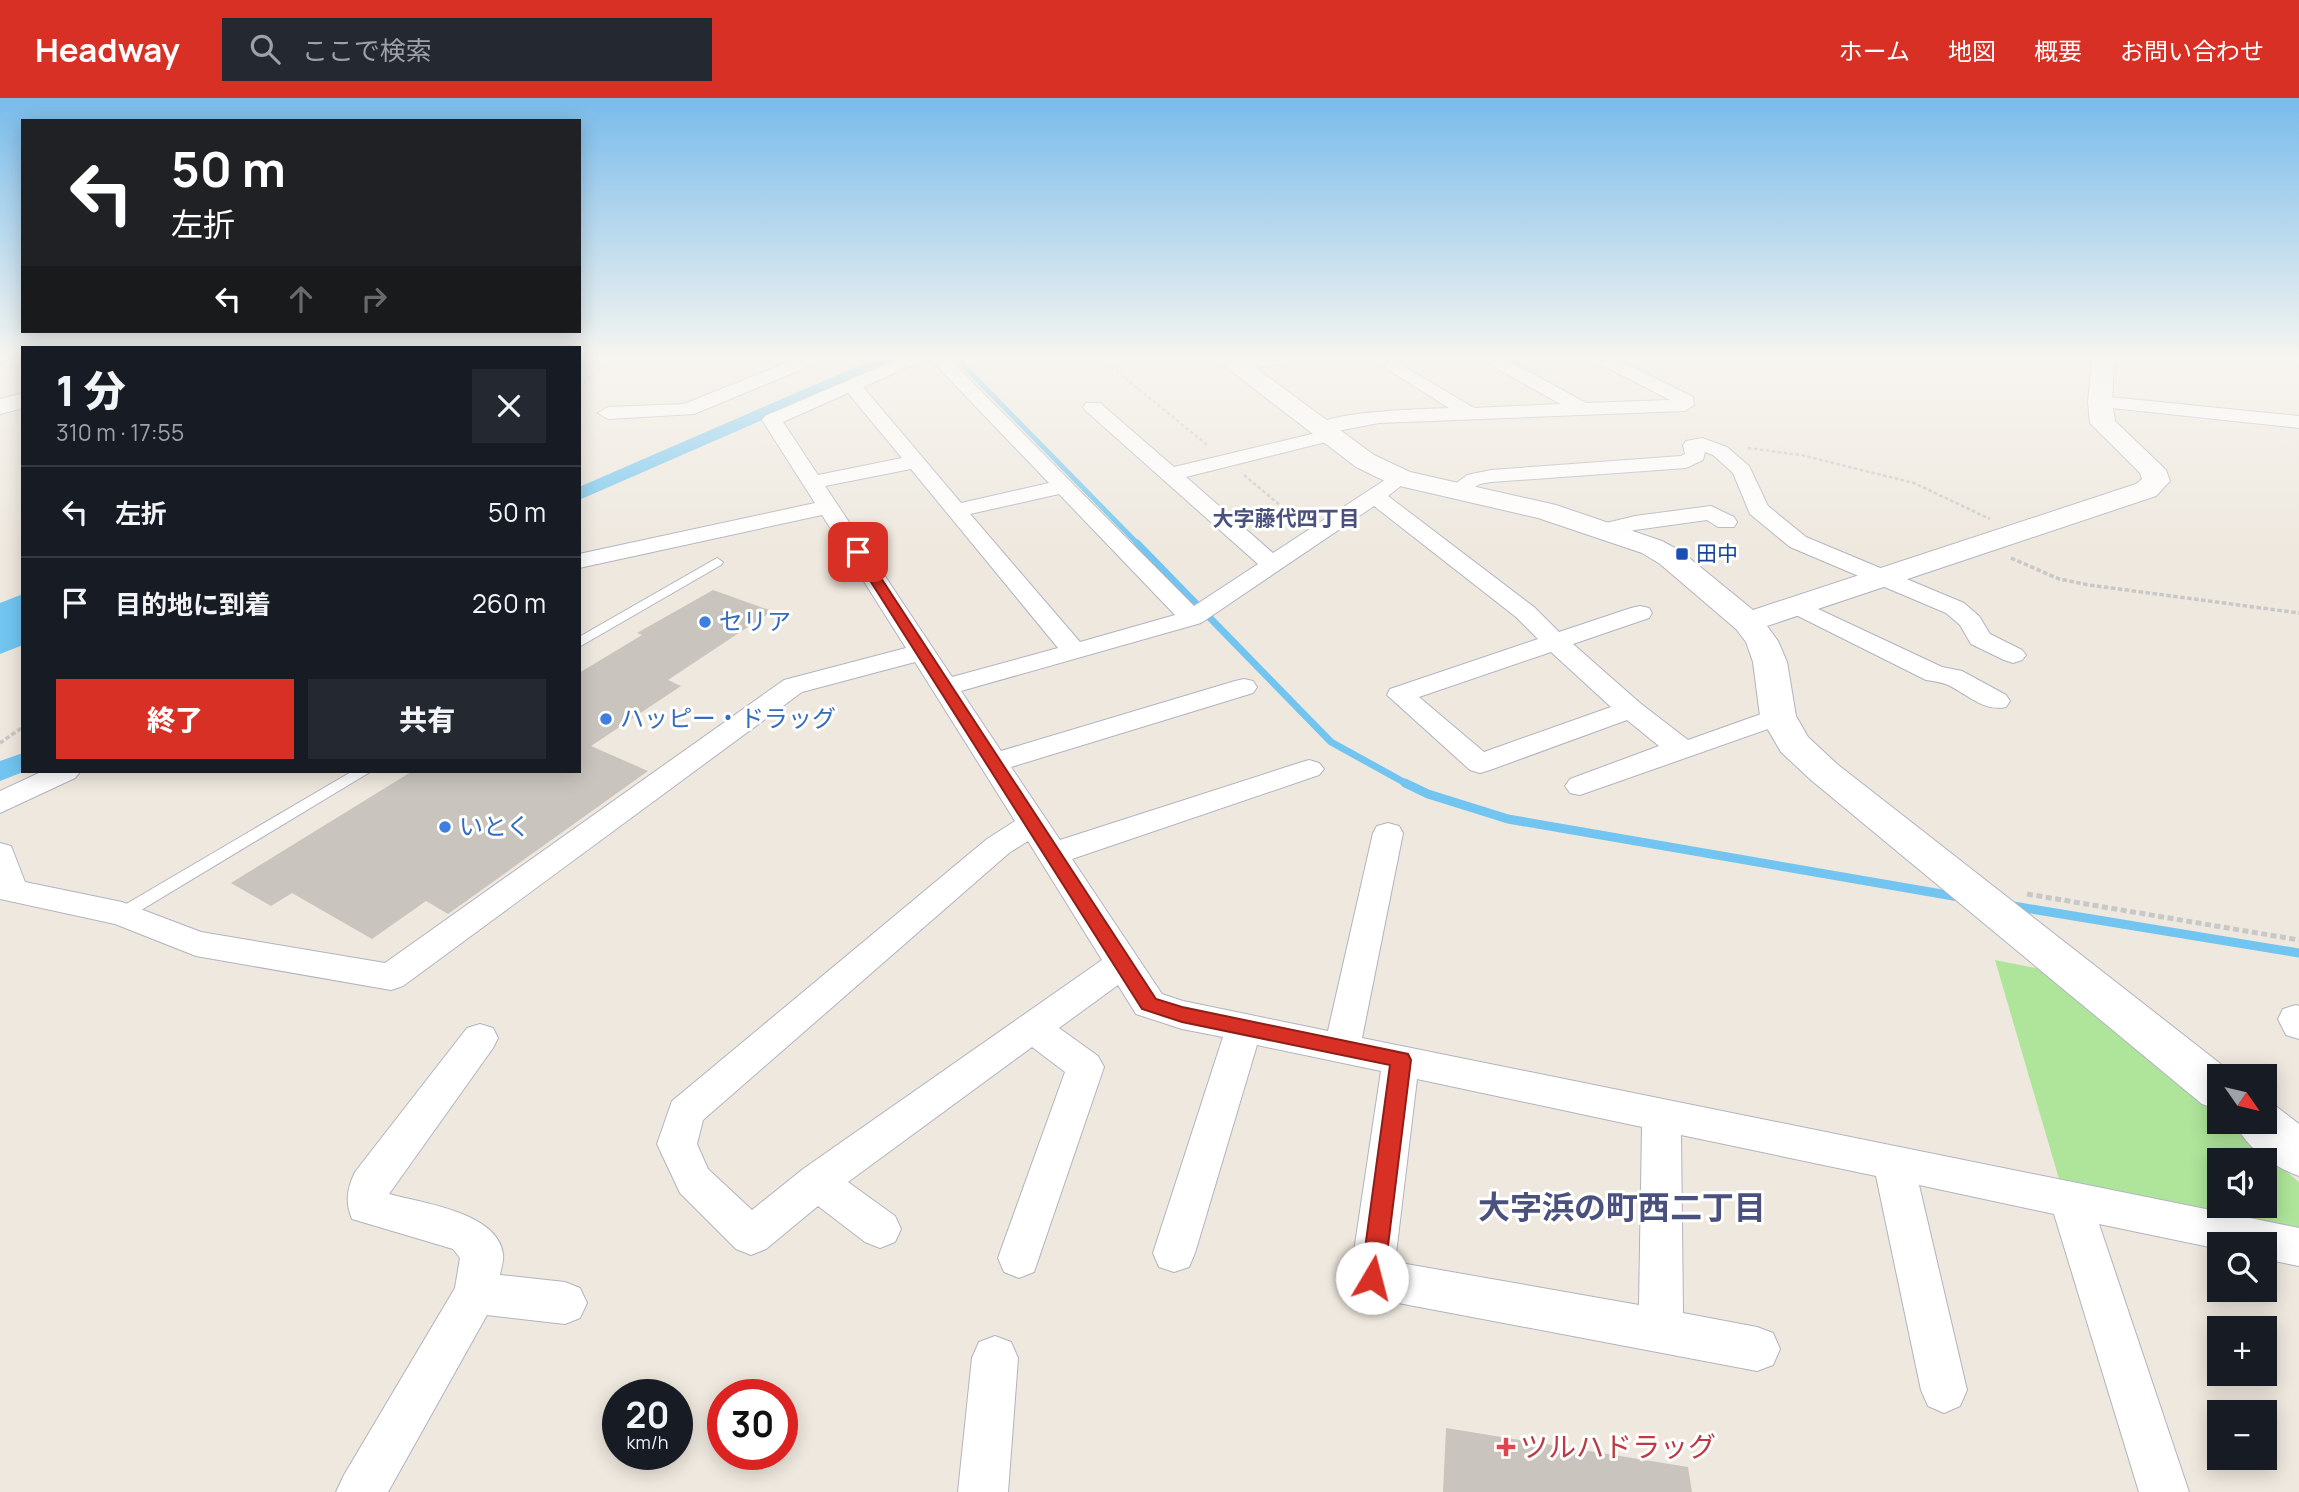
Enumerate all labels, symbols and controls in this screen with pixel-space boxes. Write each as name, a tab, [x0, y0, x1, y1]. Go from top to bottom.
search box	[222, 18, 712, 81]
text: Headway	[35, 27, 180, 72]
icon: search	[246, 30, 284, 68]
text: ここで検索	[302, 32, 432, 68]
text: ホーム	[1839, 34, 1910, 67]
text: 地図	[1948, 34, 1996, 67]
text: 概要	[2034, 34, 2082, 67]
text: お問い合わせ	[2120, 34, 2264, 67]
text: 50 m	[171, 135, 286, 202]
icon: left	[56, 147, 147, 238]
text: 左折	[171, 202, 235, 246]
icon: left	[209, 280, 247, 318]
icon: ahead	[282, 280, 320, 318]
icon: right	[355, 280, 393, 318]
text: 1 分	[56, 361, 125, 419]
button: close	[472, 369, 546, 443]
text: 310 m · 17:55	[56, 416, 184, 448]
icon: left	[56, 493, 94, 531]
text: 50 m	[488, 494, 546, 530]
text: 左折	[115, 495, 167, 531]
district label: 大字藤代四丁目	[1213, 504, 1360, 532]
pin	[828, 522, 888, 582]
icon: arrive	[839, 533, 877, 571]
place label: 田中	[1696, 539, 1738, 567]
marker: 田中	[1674, 546, 1690, 562]
icon: arrive	[56, 584, 94, 622]
text: 260 m	[472, 585, 546, 621]
text: 目的地に到着	[115, 586, 271, 622]
place label: セリア	[719, 604, 791, 637]
marker: セリア	[697, 614, 713, 630]
button: 終了	[56, 679, 294, 759]
button: 共有	[308, 679, 546, 759]
place label: ハッピー・ドラッグ	[620, 701, 836, 734]
marker: ハッピー・ドラッグ	[598, 711, 614, 727]
place label: いとく	[459, 809, 530, 842]
marker: いとく	[437, 819, 453, 835]
north arrow	[2207, 1064, 2277, 1134]
map controls	[2207, 1064, 2277, 1470]
button: sound	[2207, 1148, 2277, 1218]
district label: 大字浜の町西二丁目	[1478, 1185, 1766, 1229]
button: search	[2207, 1232, 2277, 1302]
position arrow	[1335, 1241, 1409, 1315]
button: +	[2207, 1316, 2277, 1386]
speed limit sign: 30	[707, 1379, 798, 1470]
text: 20	[626, 1391, 669, 1439]
button: −	[2207, 1400, 2277, 1470]
place label: ツルハドラッグ	[1520, 1427, 1716, 1465]
text: km/h	[627, 1430, 668, 1454]
marker: ツルハドラッグ	[1498, 1439, 1514, 1455]

